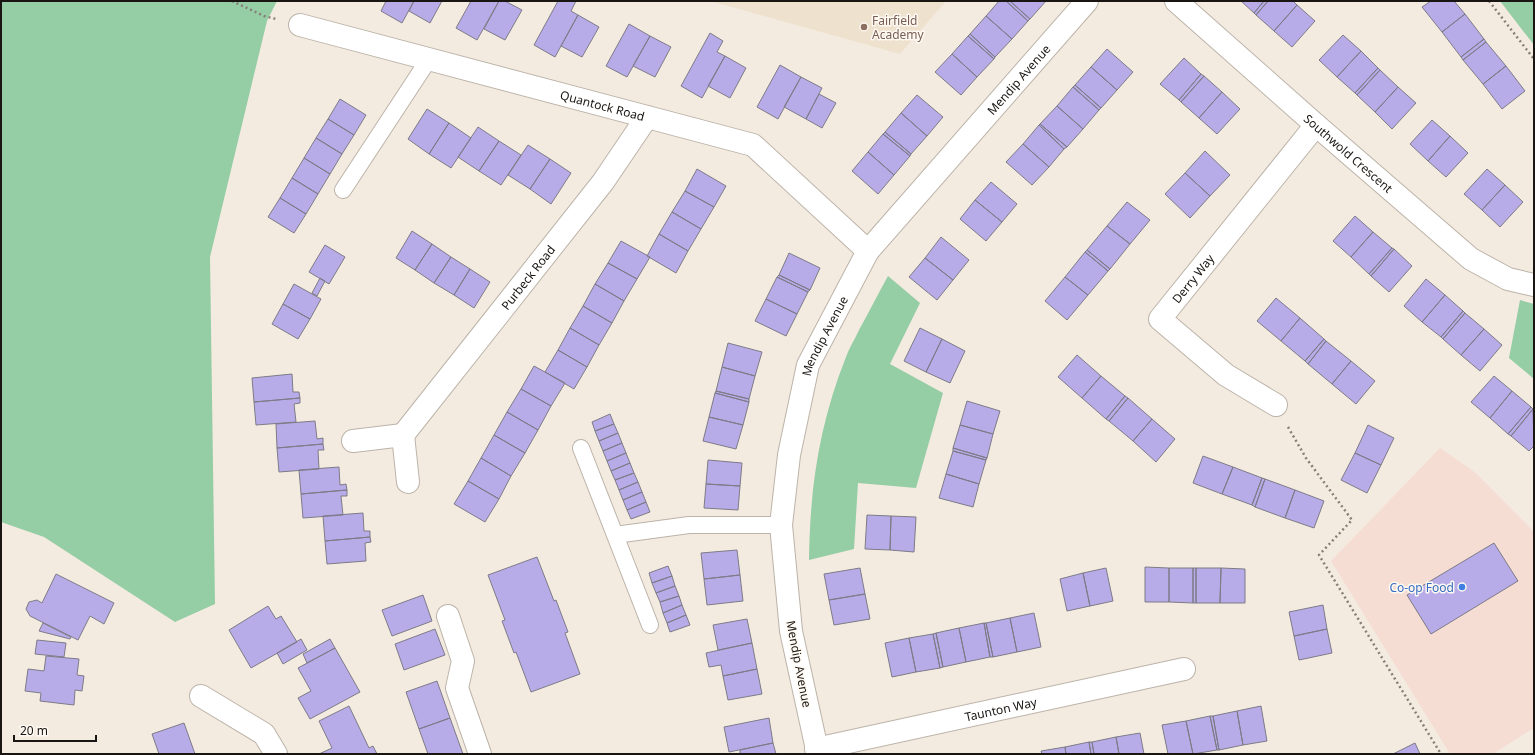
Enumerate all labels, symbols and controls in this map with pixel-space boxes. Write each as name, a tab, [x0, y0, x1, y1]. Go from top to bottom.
place label: Fairfield Academy	[872, 12, 925, 43]
marker: Fairfield Academy	[859, 22, 869, 32]
street label: Mendip Avenue	[983, 40, 1054, 118]
street label: Quantock Road	[558, 86, 647, 124]
street label: Southwold Crescent	[1300, 110, 1397, 197]
street label: Purbeck Road	[497, 241, 559, 313]
street label: Derry Way	[1168, 250, 1218, 306]
street label: Mendip Avenue	[797, 292, 852, 378]
place label: Co-op Food	[1389, 579, 1454, 596]
marker: Co-op Food	[1457, 582, 1467, 592]
street label: Mendip Avenue	[782, 619, 816, 709]
street label: Taunton Way	[963, 693, 1039, 725]
scale bar	[14, 717, 96, 743]
text: 20 m	[20, 722, 48, 739]

